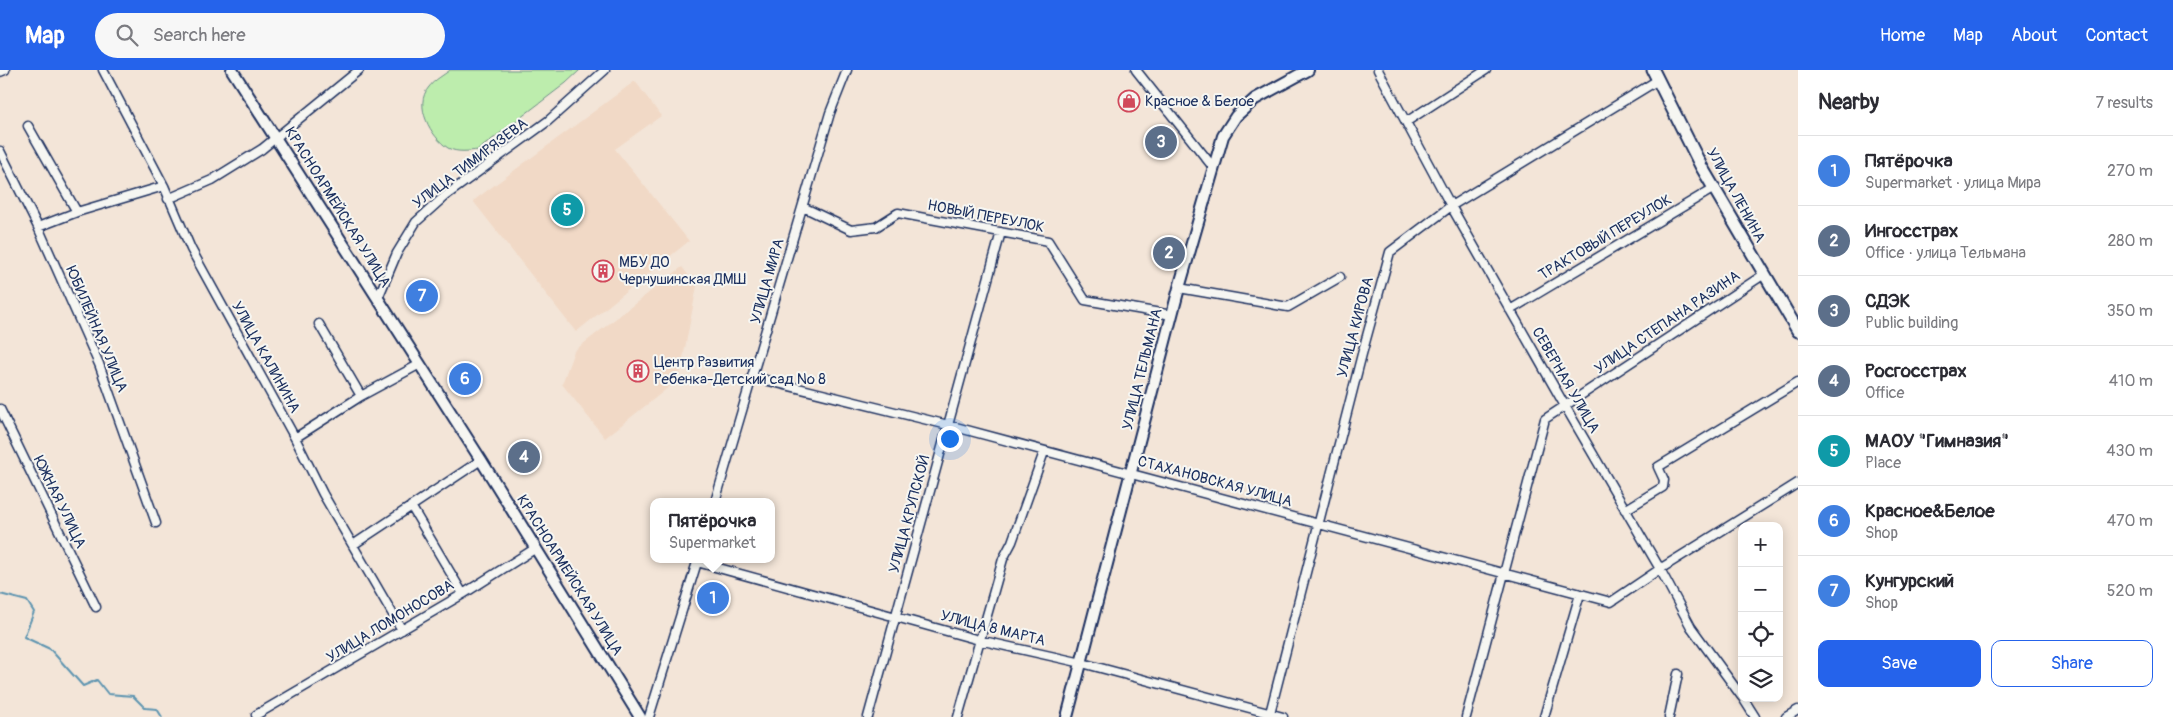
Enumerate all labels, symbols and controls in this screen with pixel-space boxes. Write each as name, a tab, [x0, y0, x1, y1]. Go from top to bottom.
search box	[95, 13, 445, 58]
text: Map	[25, 21, 65, 50]
icon: search	[113, 21, 141, 49]
text: Search here	[153, 23, 246, 47]
text: Home	[1880, 24, 1925, 47]
text: Map	[1953, 24, 1983, 47]
text: About	[2011, 24, 2057, 47]
text: Contact	[2085, 24, 2148, 47]
shop icon: Красное & Белое	[1117, 89, 1141, 113]
text: Nearby	[1818, 89, 1879, 116]
place label: Красное & Белое	[1145, 92, 1254, 111]
text: 7 results	[2095, 93, 2153, 113]
street label: УЛИЦА ТИМИРЯЗЕВА	[409, 114, 532, 213]
street label: КРАСНОАРМЕЙСКАЯ УЛИЦА	[280, 123, 395, 291]
pin: 3	[1145, 123, 1177, 161]
street label: УЛИЦА ЛЕНИНА	[1702, 145, 1769, 246]
text: Пятёрочка	[1865, 149, 1953, 173]
text: 1	[1831, 161, 1837, 181]
text: 270 m	[2107, 161, 2153, 181]
text: Supermarket · улица Мира	[1865, 173, 2041, 193]
street label: ТРАКТОВЫЙ ПЕРЕУЛОК	[1535, 190, 1675, 285]
pin: 5	[551, 191, 583, 229]
street label: НОВЫЙ ПЕРЕУЛОК	[926, 196, 1046, 237]
text: Ингосстрах	[1865, 219, 1958, 243]
text: 2	[1830, 231, 1838, 251]
text: 280 m	[2107, 231, 2153, 251]
pin: 2	[1153, 234, 1185, 272]
street label: УЛИЦА МИРА	[746, 236, 789, 326]
text: Office · улица Тельмана	[1865, 243, 2026, 263]
place label: МБУ ДО Чернушинская ДМШ	[619, 253, 747, 289]
building icon: МБУ ДО Чернушинская ДМШ	[591, 259, 615, 283]
street label: ЮБИЛЕЙНАЯ УЛИЦА	[61, 263, 132, 395]
street label: УЛИЦА СТЕПАНА РАЗИНА	[1591, 266, 1744, 378]
street label: УЛИЦА КИРОВА	[1333, 274, 1378, 380]
pin: 7	[406, 277, 438, 315]
text: СДЭК	[1865, 289, 1910, 313]
street label: УЛИЦА КАЛИНИНА	[227, 298, 304, 417]
text: 3	[1830, 301, 1838, 321]
text: 350 m	[2107, 301, 2153, 321]
street label: УЛИЦА ТЕЛЬМАНА	[1118, 306, 1167, 432]
text: Public building	[1865, 313, 1958, 333]
street label: СЕВЕРНАЯ УЛИЦА	[1527, 324, 1604, 437]
place label: Центр Развития Ребенка-Детский сад № 8	[654, 353, 826, 389]
building icon: Центр Развития Ребенка-Детский сад № 8	[626, 359, 650, 383]
text: Росгосстрах	[1865, 359, 1967, 383]
pin: 6	[449, 360, 481, 398]
text: 4	[1829, 371, 1839, 391]
text: 410 m	[2109, 371, 2153, 391]
text: Office	[1865, 383, 1905, 403]
your location	[937, 426, 963, 452]
text: МАОУ "Гимназия"	[1865, 429, 2009, 453]
pin: 4	[508, 438, 540, 476]
text: 5	[1830, 441, 1838, 461]
text: 430 m	[2106, 441, 2153, 461]
street label: СТАХАНОВСКАЯ УЛИЦА	[1135, 452, 1295, 511]
street label: ЮЖНАЯ УЛИЦА	[29, 453, 90, 552]
street label: УЛИЦА КРУПСКОЙ	[885, 453, 934, 575]
text: Place	[1865, 453, 1901, 473]
street label: КРАСНОАРМЕЙСКАЯ УЛИЦА	[512, 491, 627, 659]
popup	[650, 498, 775, 563]
text: Красное&Белое	[1865, 499, 1995, 523]
text: Пятёрочка	[669, 509, 756, 533]
text: 6	[1829, 511, 1839, 531]
text: 470 m	[2107, 511, 2153, 531]
map controls	[1738, 522, 1783, 702]
button: +	[1738, 522, 1783, 567]
text: Shop	[1865, 523, 1898, 543]
text: Supermarket	[669, 533, 756, 553]
button: −	[1738, 567, 1783, 612]
text: Кунгурский	[1865, 569, 1954, 593]
street label: УЛИЦА ЛОМОНОСОВА	[323, 576, 458, 667]
pin: 1	[697, 579, 729, 617]
text: 7	[1830, 581, 1838, 601]
text: 520 m	[2107, 581, 2153, 601]
text: Shop	[1865, 593, 1898, 613]
street label: УЛИЦА 8 МАРТА	[938, 606, 1048, 651]
button: locate	[1738, 612, 1783, 657]
button: Save	[1818, 640, 1981, 687]
button: Share	[1991, 640, 2153, 687]
button: layers	[1738, 657, 1783, 702]

